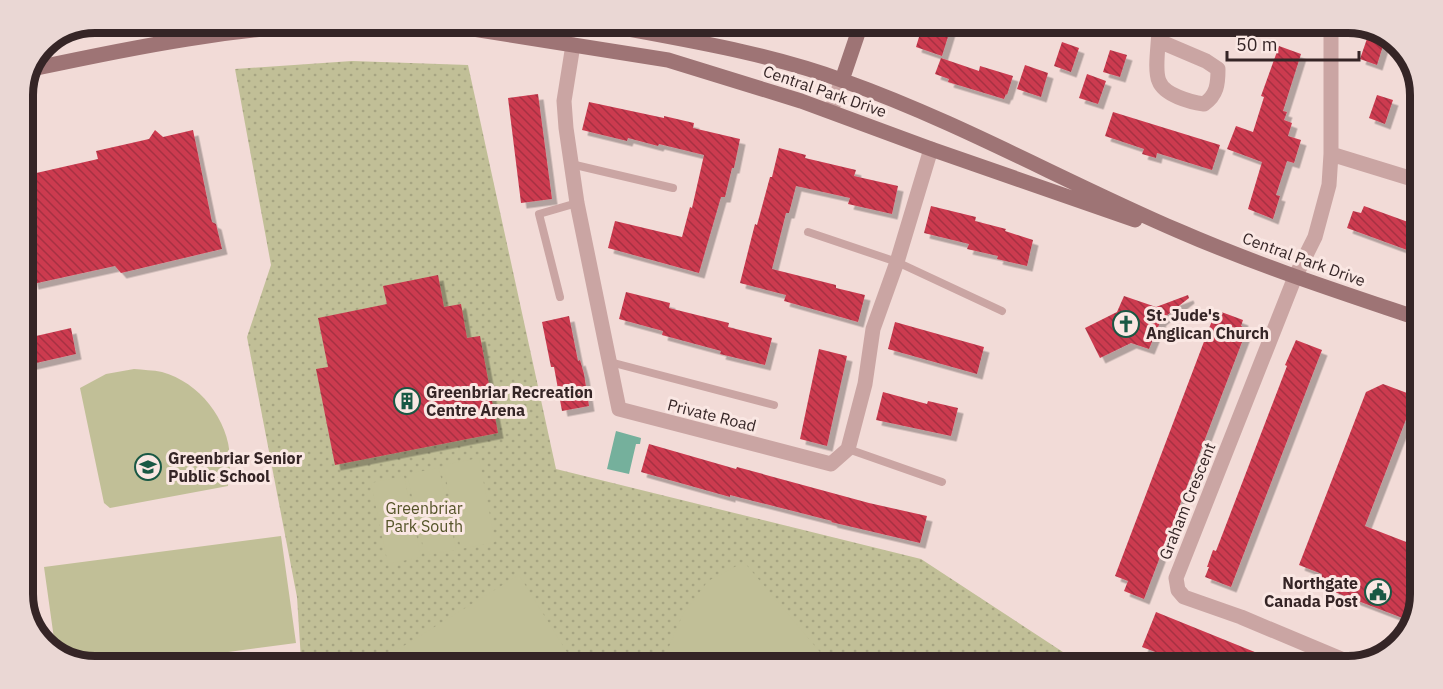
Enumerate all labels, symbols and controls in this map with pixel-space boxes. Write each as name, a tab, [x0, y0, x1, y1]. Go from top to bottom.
scale bar	[1227, 24, 1359, 62]
text: 50 m	[1236, 33, 1278, 56]
street label: Central Park Drive	[761, 61, 890, 122]
street label: Central Park Drive	[1240, 228, 1368, 291]
place label: St. Jude's Anglican Church	[1146, 305, 1269, 343]
church icon: St. Jude's Anglican Church	[1111, 309, 1141, 339]
place label: Greenbriar Recreation Centre Arena	[426, 382, 593, 420]
building icon: Greenbriar Recreation Centre Arena	[392, 386, 422, 416]
street label: Private Road	[666, 394, 758, 436]
street label: Graham Crescent	[1154, 439, 1220, 563]
place label: Greenbriar Senior Public School	[168, 448, 303, 486]
school or university icon: Greenbriar Senior Public School	[133, 452, 163, 482]
park label: Greenbriar Park South	[385, 498, 463, 536]
place label: Northgate Canada Post	[1264, 573, 1358, 611]
public building icon: Northgate Canada Post	[1363, 577, 1393, 607]

